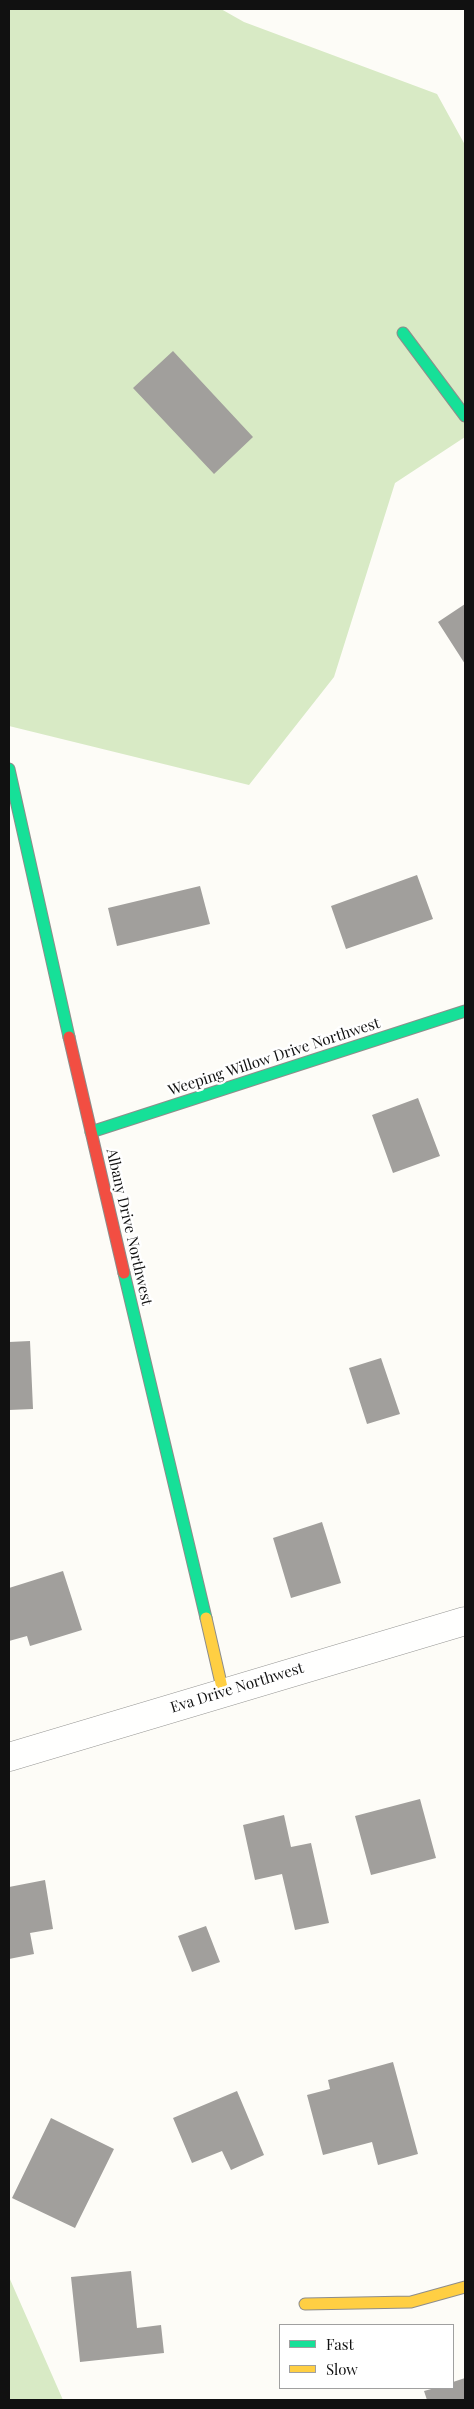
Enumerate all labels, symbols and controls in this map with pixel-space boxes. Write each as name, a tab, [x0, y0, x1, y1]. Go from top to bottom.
street label: Weeping Willow Drive Northwest	[166, 1014, 382, 1100]
street label: Albany Drive Northwest	[102, 1147, 156, 1307]
street label: Eva Drive Northwest	[168, 1659, 306, 1717]
legend	[279, 2324, 454, 2389]
text: Fast	[326, 2334, 354, 2354]
text: Slow	[326, 2359, 358, 2379]

